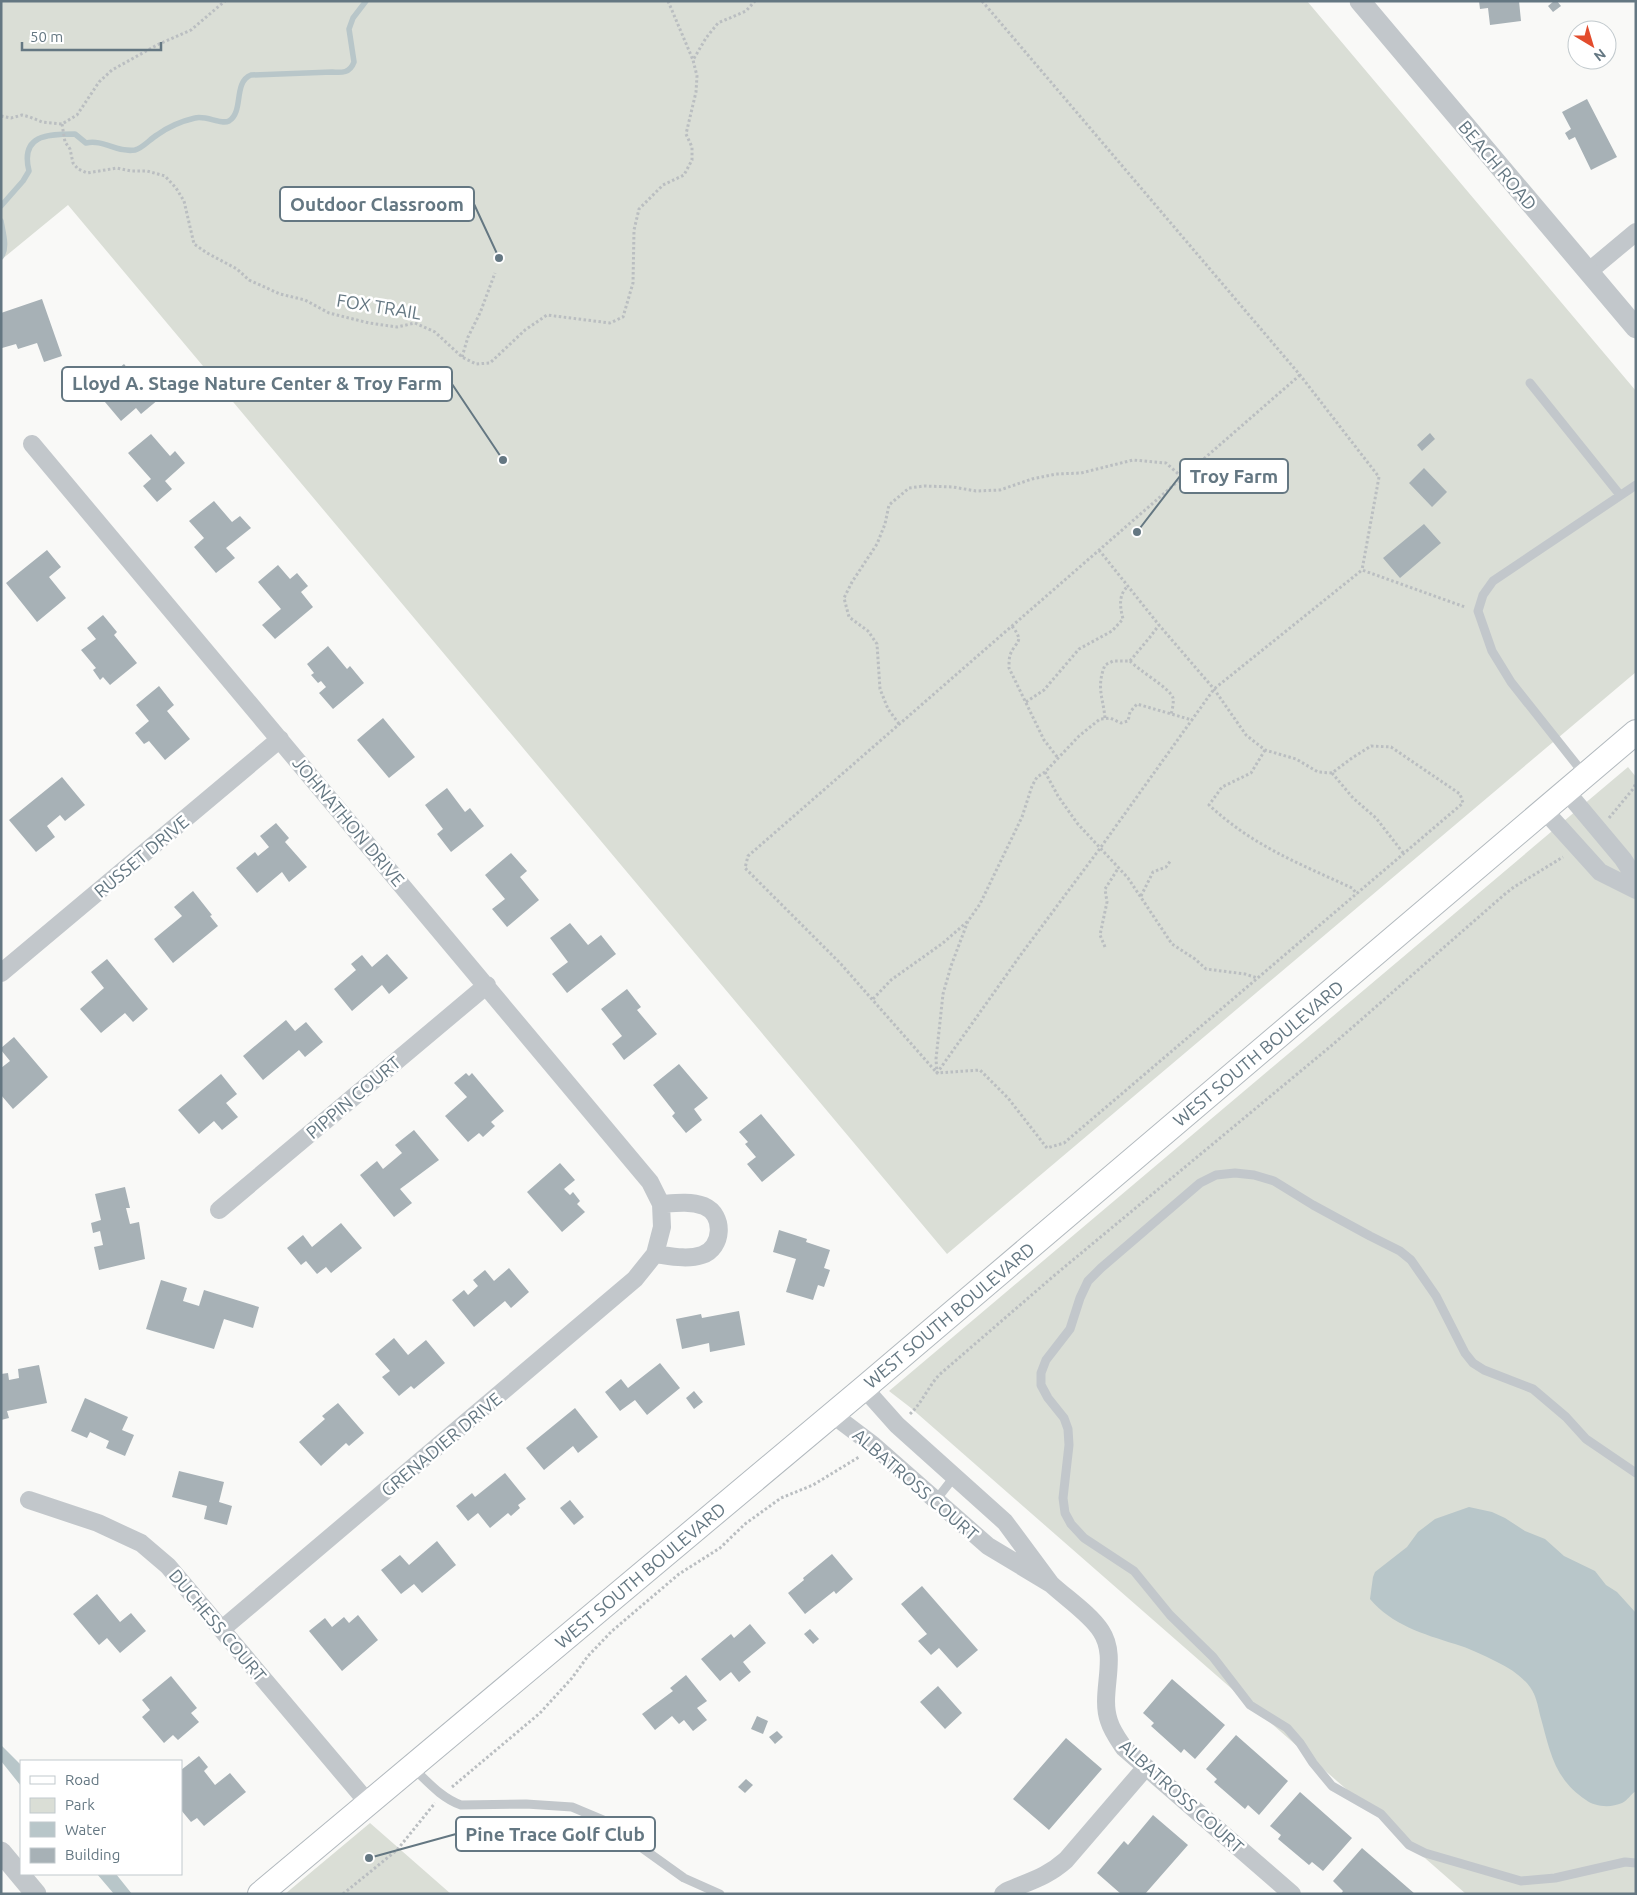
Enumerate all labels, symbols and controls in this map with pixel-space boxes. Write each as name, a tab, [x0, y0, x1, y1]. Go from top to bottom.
scale bar	[22, 20, 161, 52]
north arrow	[1567, 20, 1617, 70]
text: 50 m	[30, 28, 63, 45]
text: N	[1591, 46, 1609, 65]
street label: BEACH ROAD	[1455, 116, 1541, 214]
callout: Outdoor Classroom	[280, 187, 474, 221]
text: Outdoor Classroom	[290, 193, 464, 215]
street label: FOX TRAIL	[335, 289, 423, 323]
callout: Lloyd A. Stage Nature Center & Troy Farm	[62, 367, 452, 401]
text: Lloyd A. Stage Nature Center & Troy Farm	[72, 372, 442, 394]
callout: Troy Farm	[1180, 459, 1288, 493]
text: Troy Farm	[1190, 465, 1278, 487]
street label: JOHNATHON DRIVE	[289, 752, 409, 890]
street label: RUSSET DRIVE	[90, 811, 192, 901]
street label: WEST SOUTH BOULEVARD	[1169, 976, 1347, 1130]
street label: PIPPIN COURT	[302, 1052, 404, 1142]
street label: WEST SOUTH BOULEVARD	[860, 1238, 1038, 1392]
street label: GRENADIER DRIVE	[377, 1388, 505, 1500]
street label: ALBATROSS COURT	[849, 1424, 983, 1544]
street label: WEST SOUTH BOULEVARD	[551, 1498, 729, 1652]
street label: DUCHESS COURT	[165, 1565, 271, 1685]
street label: ALBATROSS COURT	[1116, 1735, 1248, 1857]
legend	[20, 1760, 182, 1875]
text: Road	[65, 1771, 100, 1788]
text: Park	[65, 1796, 95, 1813]
callout: Pine Trace Golf Club	[456, 1817, 655, 1851]
text: Water	[65, 1821, 106, 1838]
text: Pine Trace Golf Club	[465, 1823, 645, 1845]
text: Building	[65, 1846, 120, 1863]

